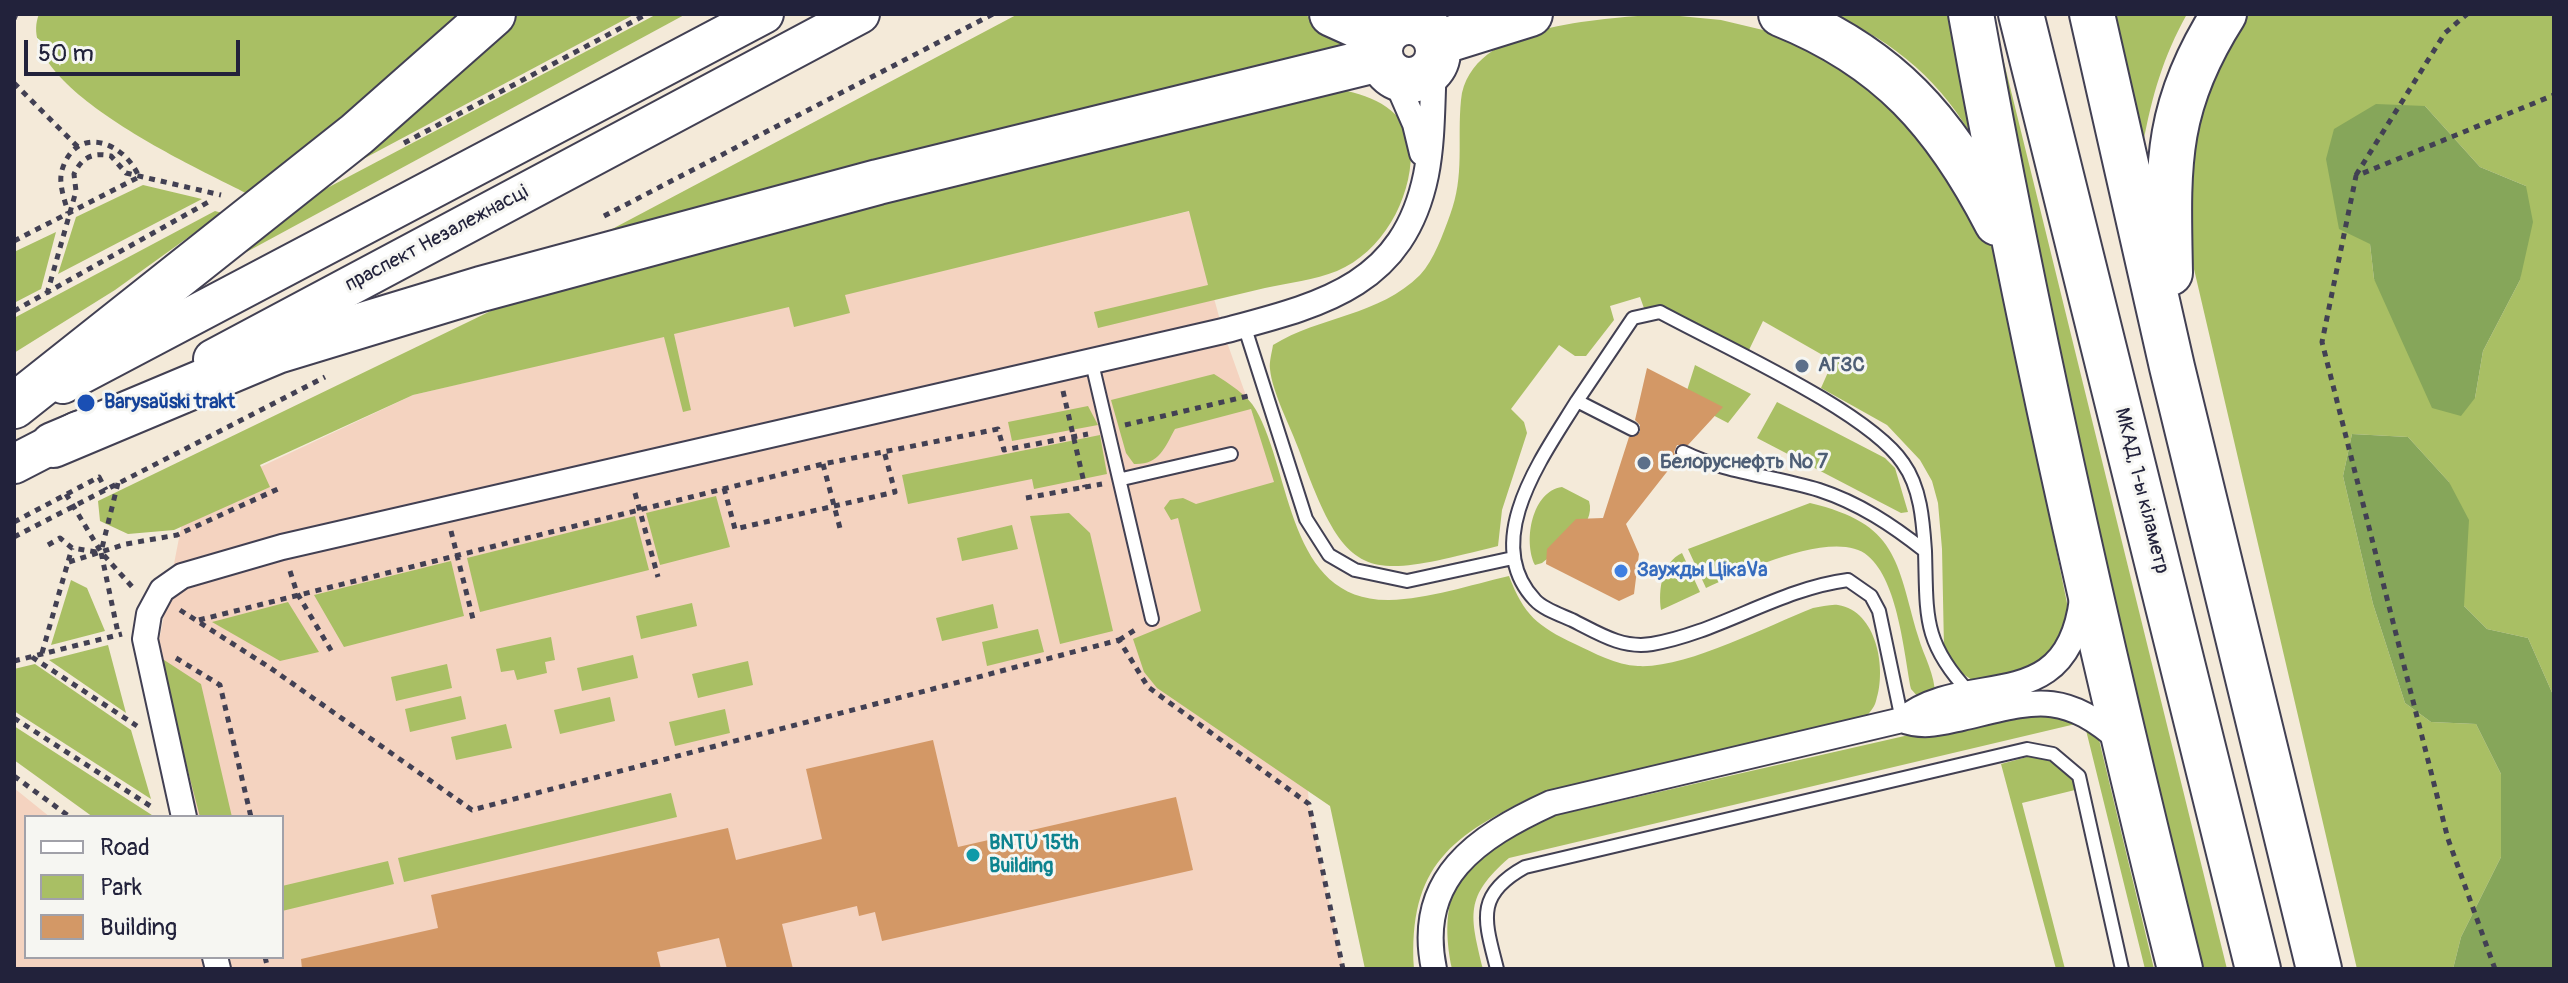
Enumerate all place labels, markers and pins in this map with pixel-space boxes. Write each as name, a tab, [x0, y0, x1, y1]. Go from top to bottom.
place label: АГЗС	[1818, 354, 1865, 378]
marker: АГЗС	[1793, 357, 1811, 375]
place label: Barysaŭski trakt	[104, 391, 235, 415]
marker: Barysaŭski trakt	[75, 392, 97, 414]
place label: Белоруснефть № 7	[1660, 451, 1828, 475]
marker: Белоруснефть № 7	[1635, 454, 1653, 472]
place label: Заужды ЦікаVа	[1637, 559, 1767, 583]
marker: Заужды ЦікаVа	[1612, 562, 1630, 580]
place label: BNTU 15th Building	[989, 832, 1079, 879]
marker: BNTU 15th Building	[964, 846, 982, 864]

